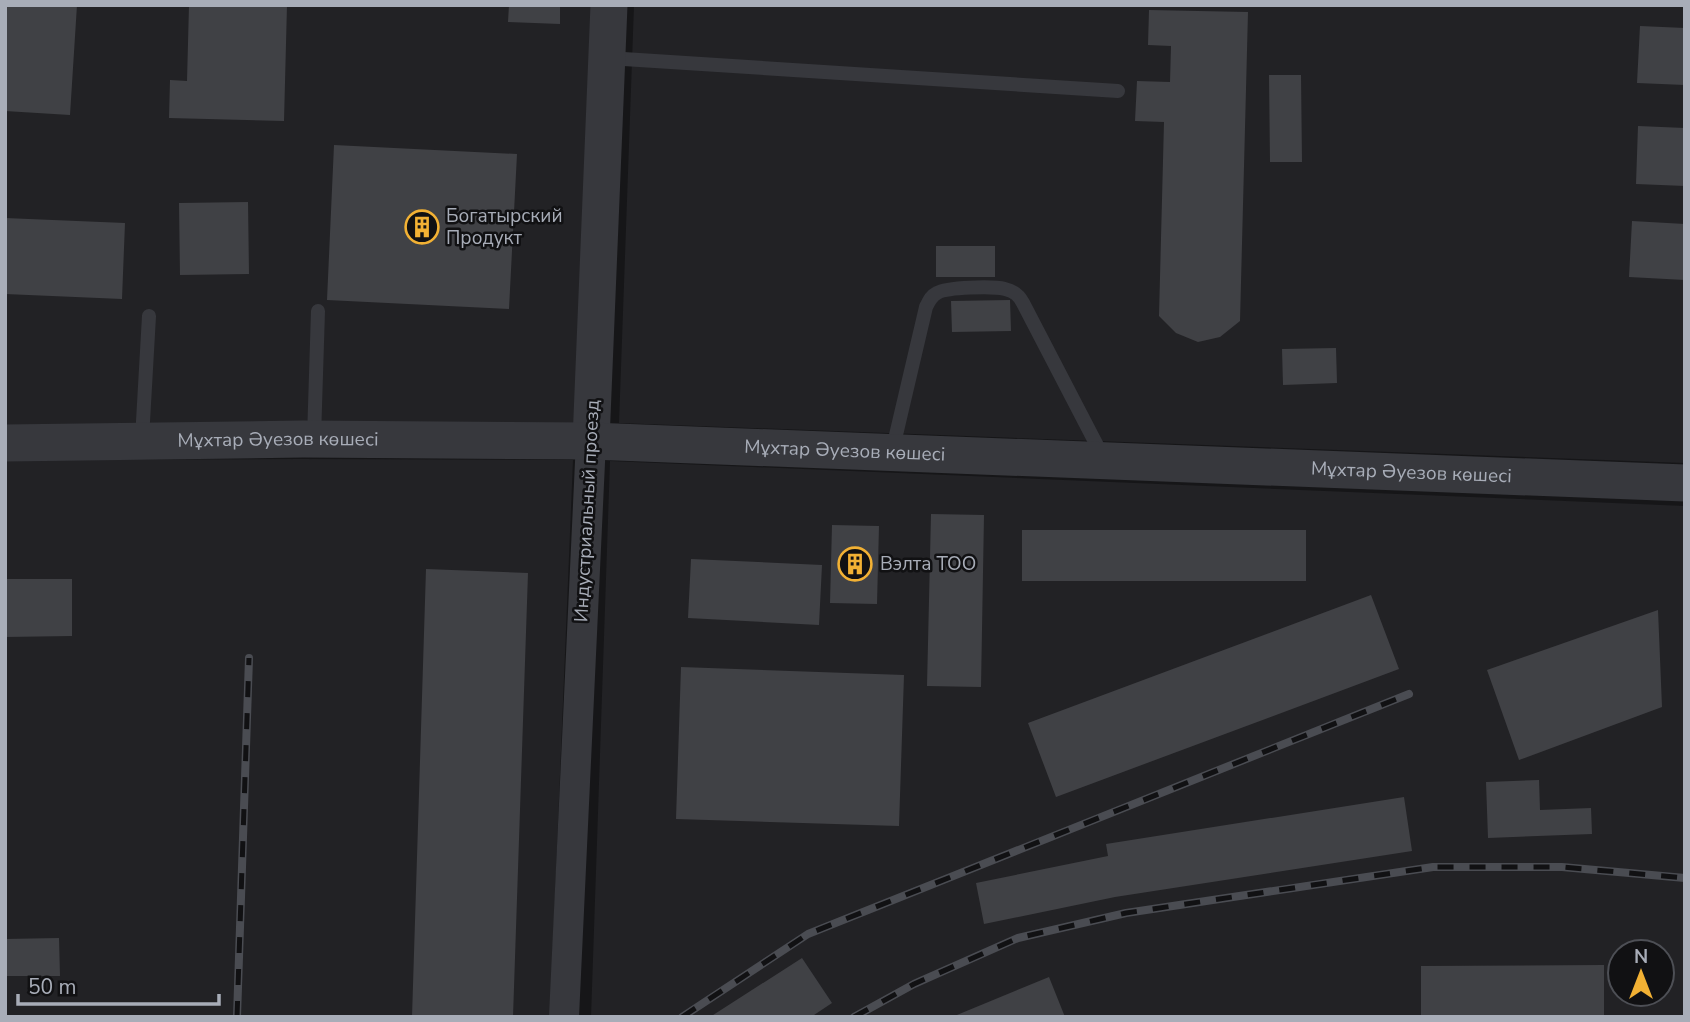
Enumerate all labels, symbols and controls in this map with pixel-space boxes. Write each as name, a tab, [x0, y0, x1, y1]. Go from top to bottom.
place label: Богатырский Продукт	[446, 203, 563, 251]
building icon: Богатырский Продукт	[403, 208, 441, 246]
street label: Индустриальный проезд	[568, 399, 606, 623]
street label: Мұхтар Әуезов көшесі	[177, 426, 379, 454]
street label: Мұхтар Әуезов көшесі	[744, 434, 946, 468]
street label: Мұхтар Әуезов көшесі	[1310, 456, 1512, 489]
building icon: Вэлта ТОО	[836, 545, 874, 583]
place label: Вэлта ТОО	[880, 551, 976, 577]
north arrow	[1606, 938, 1676, 1008]
text: N	[1634, 944, 1648, 970]
scale bar	[18, 962, 219, 1006]
text: 50 m	[28, 973, 77, 1001]

